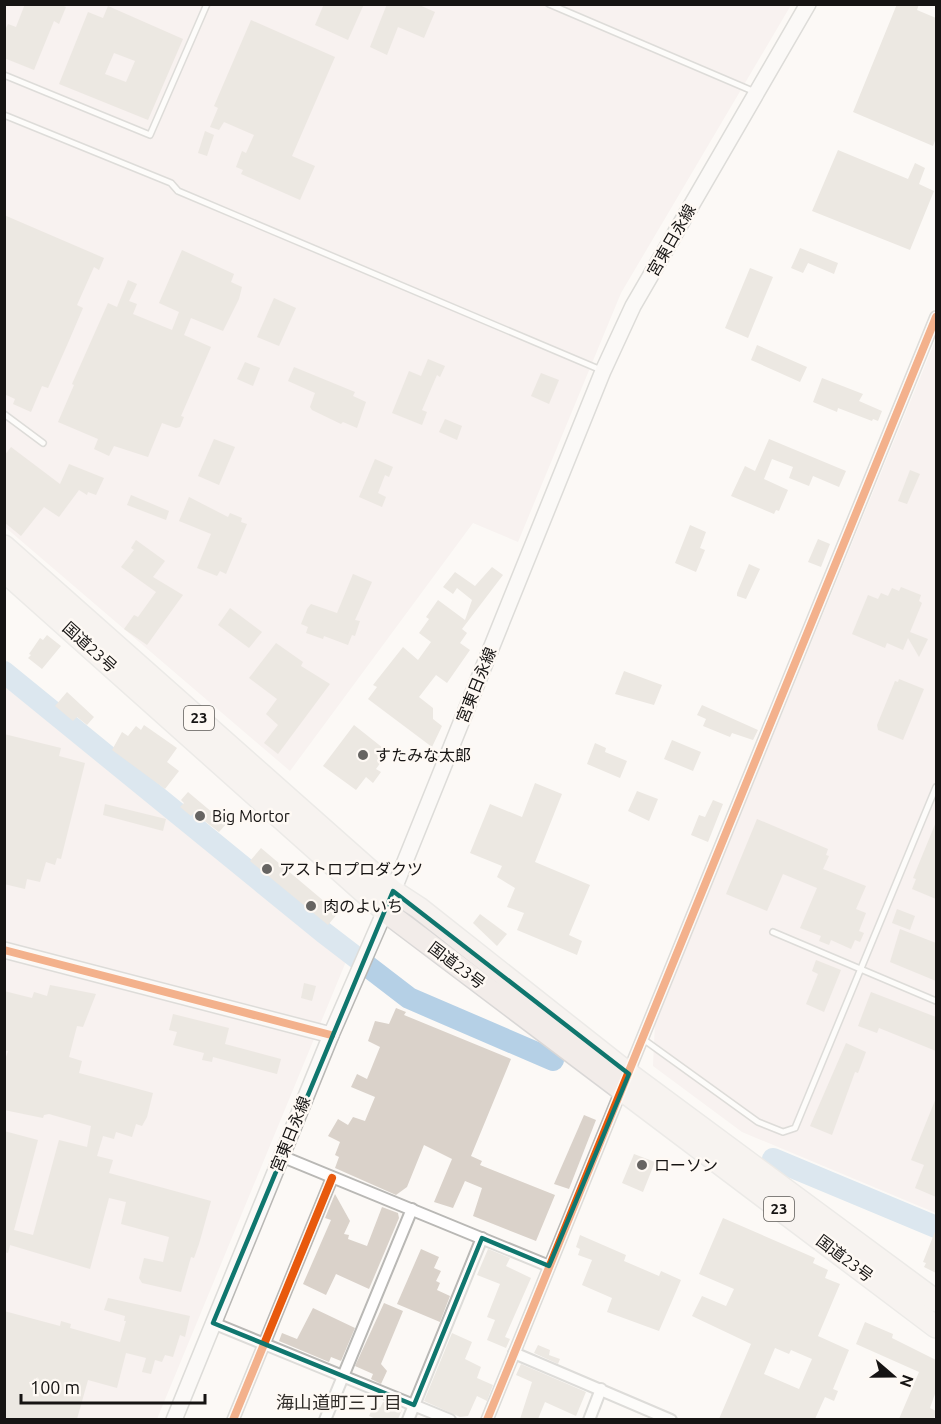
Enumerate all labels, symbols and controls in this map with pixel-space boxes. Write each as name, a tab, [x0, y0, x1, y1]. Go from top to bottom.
street label: 宮東日永線	[643, 201, 699, 279]
street label: 国道23号	[59, 618, 121, 676]
street label: 宮東日永線	[453, 645, 499, 725]
road number: 23	[184, 706, 214, 730]
place label: すたみな太郎	[375, 746, 471, 764]
marker: すたみな太郎	[356, 748, 370, 762]
place label: Big Mortor	[212, 807, 290, 825]
marker: Big Mortor	[193, 809, 207, 823]
place label: アストロプロダクツ	[279, 860, 423, 878]
marker: アストロプロダクツ	[260, 862, 274, 876]
place label: 肉のよいち	[323, 897, 403, 915]
marker: 肉のよいち	[304, 899, 318, 913]
street label: 国道23号	[425, 938, 489, 992]
street label: 宮東日永線	[267, 1094, 313, 1174]
place label: ローソン	[654, 1156, 718, 1174]
marker: ローソン	[635, 1158, 649, 1172]
road number: 23	[764, 1197, 794, 1221]
street label: 国道23号	[813, 1231, 877, 1285]
north arrow	[863, 1346, 923, 1406]
scale bar	[21, 1367, 206, 1405]
text: N	[897, 1372, 918, 1390]
text: 100 m	[30, 1377, 80, 1397]
district label: 海山道町三丁目	[276, 1392, 402, 1412]

